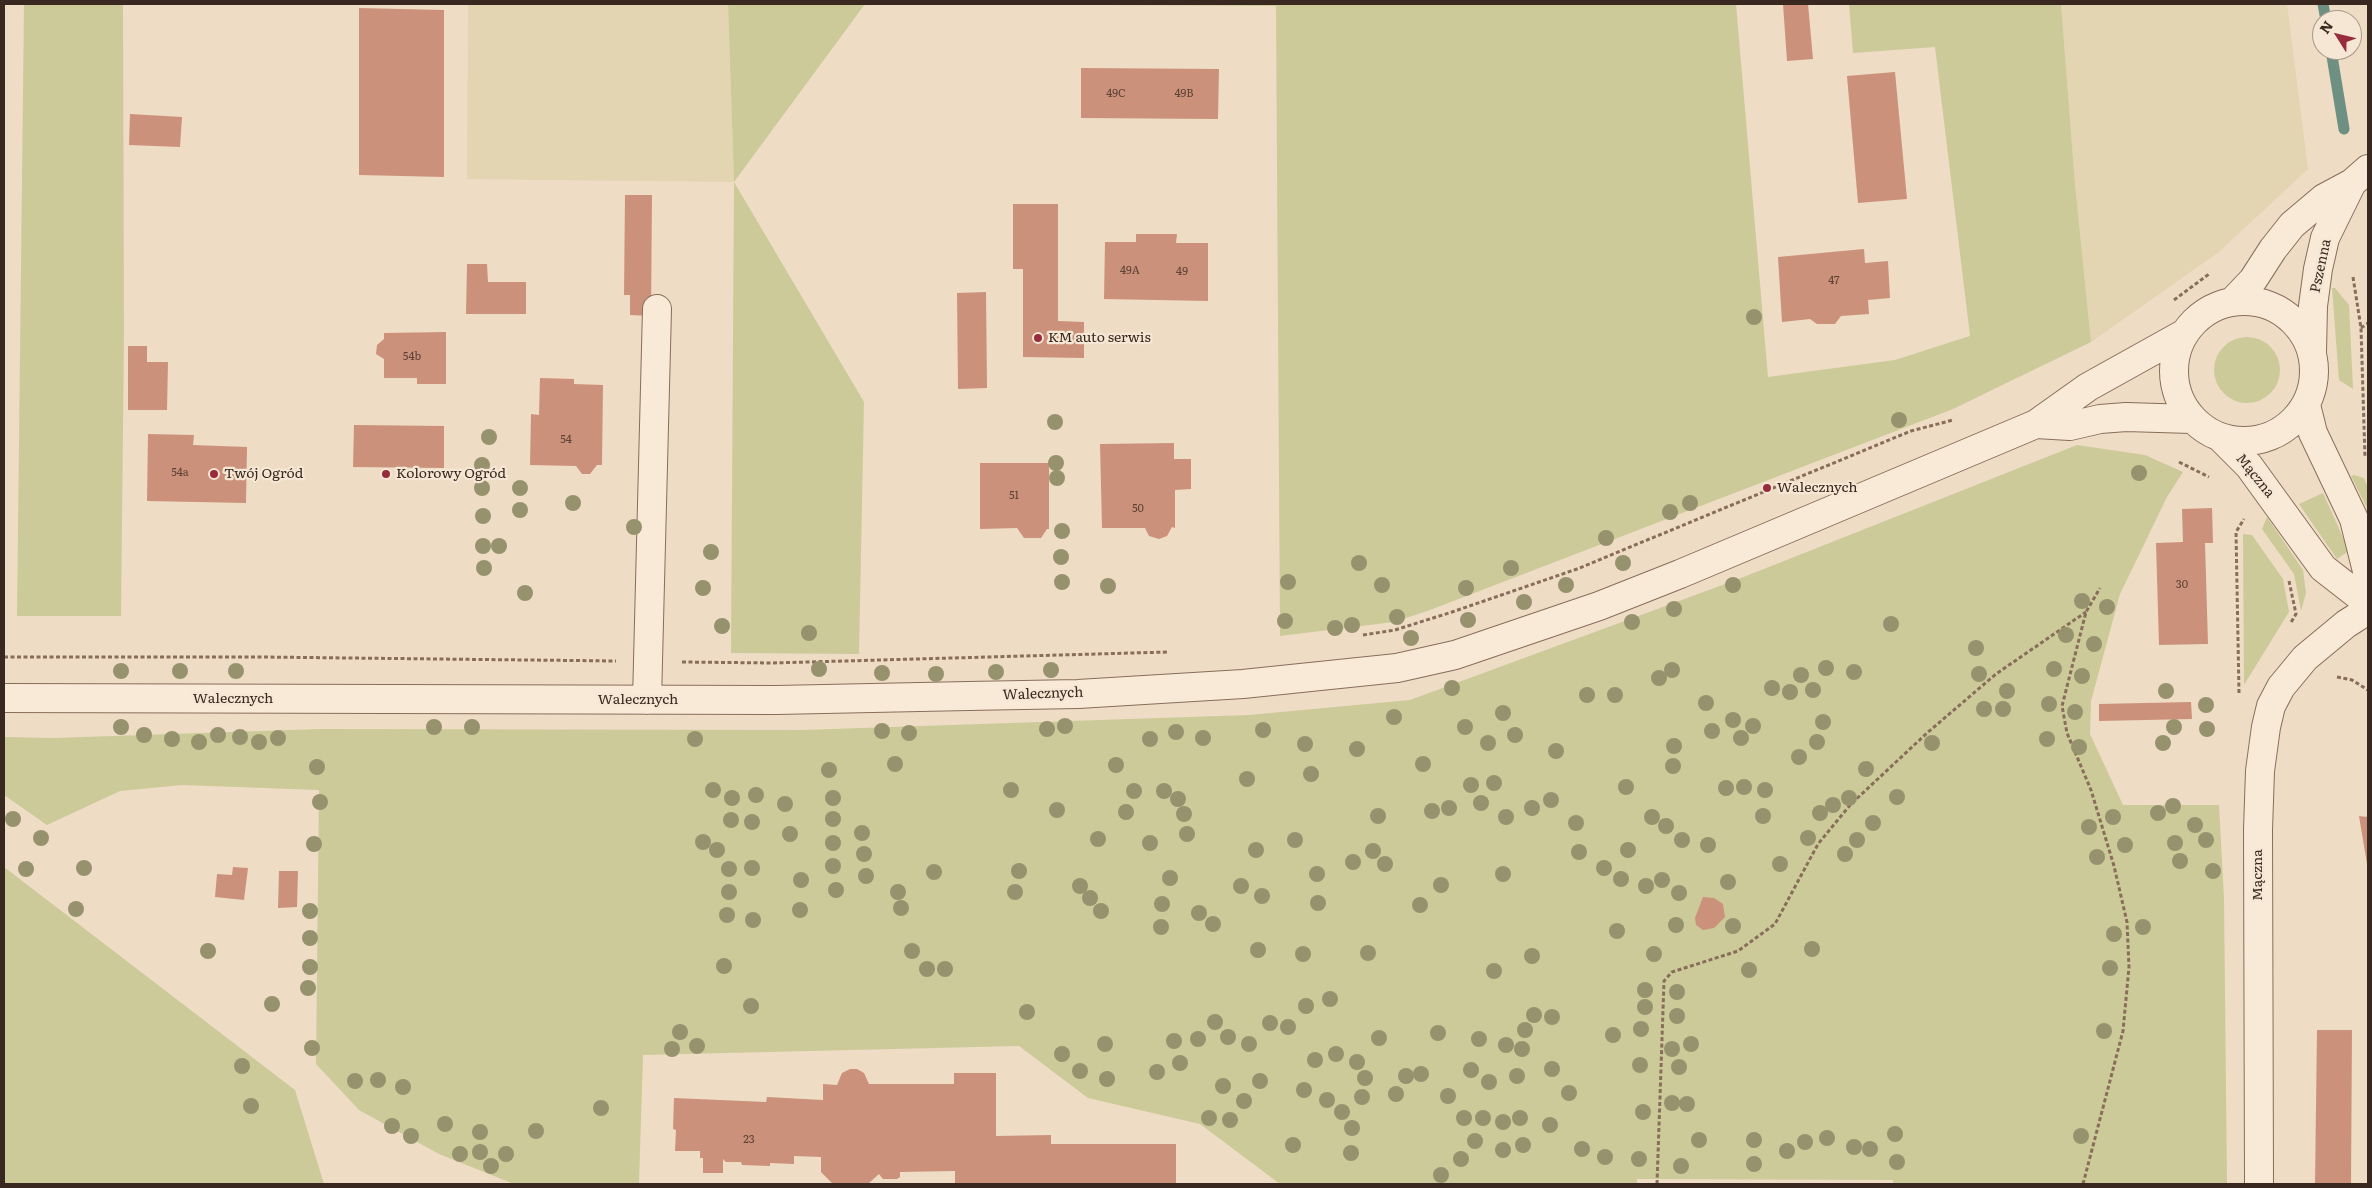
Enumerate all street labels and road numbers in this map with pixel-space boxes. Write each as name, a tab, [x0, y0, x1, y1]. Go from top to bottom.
street label: Pszenna	[2307, 238, 2335, 294]
street label: Mączna	[2232, 451, 2278, 501]
street label: Walecznych	[1002, 684, 1084, 704]
street label: Walecznych	[193, 691, 273, 707]
street label: Walecznych	[598, 692, 678, 708]
street label: Mączna	[2250, 849, 2266, 901]

